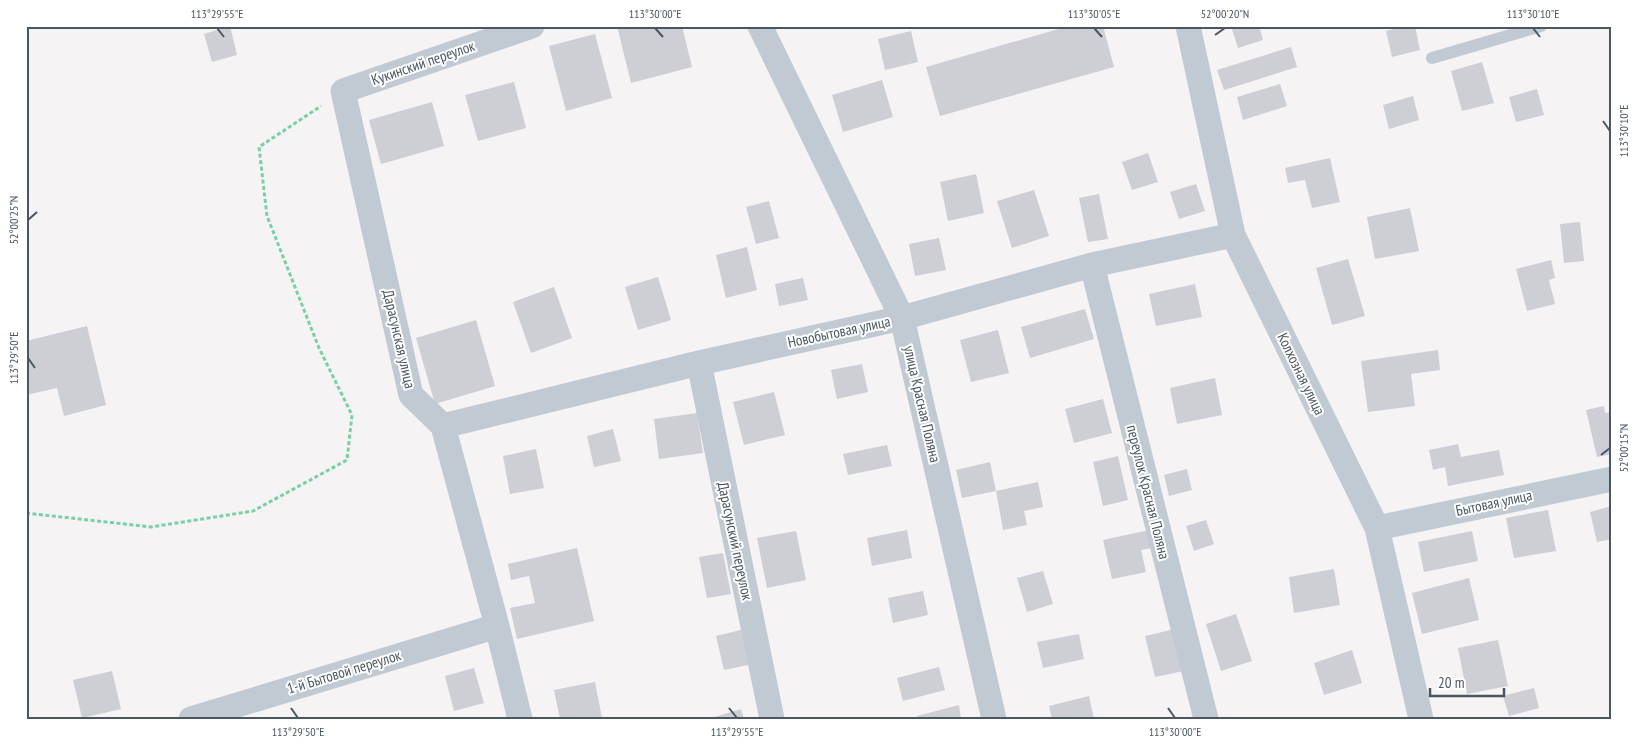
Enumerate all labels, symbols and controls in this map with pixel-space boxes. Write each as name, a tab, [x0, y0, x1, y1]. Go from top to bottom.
text: 113°29'55"E	[191, 6, 243, 21]
text: 113°30'00"E	[629, 6, 681, 21]
text: 113°30'05"E	[1068, 6, 1120, 21]
text: 52°00'20"N	[1201, 6, 1249, 21]
text: 113°30'10"E	[1507, 6, 1559, 21]
street label: Кукинский переулок	[369, 36, 477, 89]
text: 113°30'10"E	[1616, 105, 1631, 157]
text: 52°00'25"N	[6, 196, 21, 244]
street label: Дарасунская улица	[379, 288, 420, 390]
street label: Новобытовая улица	[786, 311, 892, 352]
street label: Колхозная улица	[1273, 330, 1330, 418]
text: 113°29'50"E	[6, 332, 21, 384]
street label: улица Красная Поляна	[900, 344, 945, 464]
street label: переулок Красная Поляна	[1123, 423, 1174, 561]
text: 52°00'15"N	[1616, 424, 1631, 472]
street label: Дарасунский переулок	[714, 480, 757, 602]
street label: Бытовая улица	[1454, 485, 1534, 520]
street label: 1-й Бытовой переулок	[285, 645, 403, 698]
scale bar	[1430, 665, 1504, 697]
text: 20 m	[1438, 673, 1464, 692]
text: 113°29'50"E	[272, 724, 324, 739]
text: 113°29'55"E	[711, 724, 763, 739]
text: 113°30'00"E	[1149, 724, 1201, 739]

